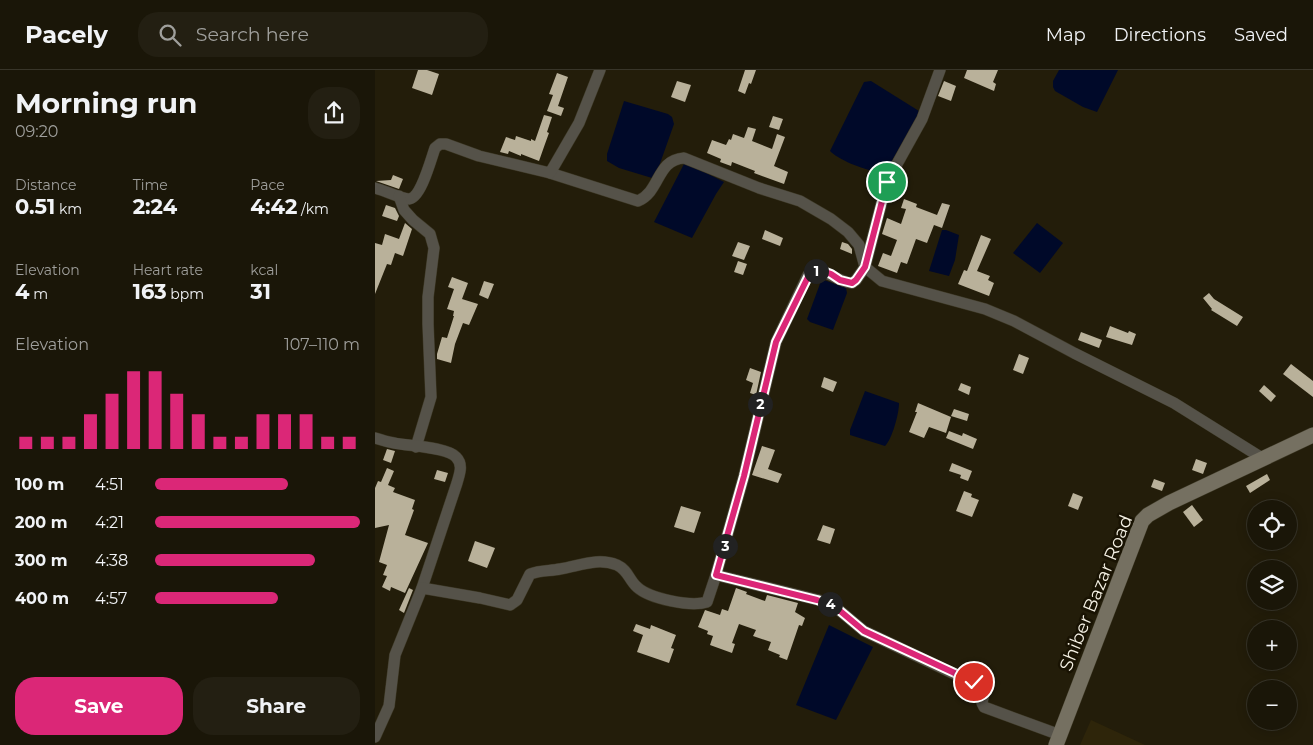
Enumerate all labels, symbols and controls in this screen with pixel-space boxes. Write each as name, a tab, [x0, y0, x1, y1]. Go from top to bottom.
search box	[138, 12, 488, 57]
text: Pacely	[25, 20, 108, 49]
icon: search	[156, 21, 184, 49]
text: Search here	[196, 23, 309, 46]
text: Map	[1046, 24, 1086, 46]
text: Directions	[1114, 24, 1206, 46]
text: Saved	[1234, 24, 1288, 46]
text: Morning run	[15, 86, 197, 120]
button: share	[308, 87, 360, 139]
text: 09:20	[15, 122, 58, 141]
pin	[866, 161, 908, 203]
icon: arrive	[873, 168, 901, 196]
text: Distance	[15, 176, 77, 194]
text: Time	[133, 176, 168, 194]
text: Pace	[250, 176, 285, 194]
text: 0.51	[15, 194, 55, 219]
text: 2:24	[133, 194, 177, 219]
text: 4:42	[250, 194, 297, 219]
text: km	[55, 200, 82, 218]
text: /km	[297, 200, 329, 218]
pin: 1	[803, 258, 829, 284]
text: Elevation	[15, 261, 80, 279]
text: Heart rate	[133, 261, 203, 279]
text: kcal	[250, 261, 278, 279]
text: 1	[814, 262, 819, 280]
text: 4	[15, 279, 29, 304]
text: 163	[133, 279, 167, 304]
text: 31	[250, 279, 271, 304]
text: m	[29, 285, 48, 303]
text: bpm	[167, 285, 204, 303]
text: Elevation	[15, 335, 89, 354]
text: 107–110 m	[284, 335, 360, 354]
pin: 2	[747, 392, 773, 416]
text: 2	[756, 395, 765, 413]
text: 100 m	[15, 475, 64, 494]
text: 4:51	[95, 475, 124, 494]
map controls	[1247, 500, 1297, 730]
button: locate	[1247, 500, 1297, 550]
street label: Shiber Bazar Road	[1055, 512, 1137, 674]
text: 200 m	[15, 513, 67, 532]
text: 4:21	[95, 513, 124, 532]
pin: 3	[713, 534, 737, 558]
text: 3	[721, 537, 730, 555]
text: 300 m	[15, 551, 68, 570]
text: 4:38	[95, 551, 128, 570]
button: layers	[1247, 560, 1297, 610]
text: 400 m	[15, 589, 69, 608]
text: 4:57	[95, 589, 127, 608]
pin: 4	[817, 592, 843, 616]
text: 4	[826, 595, 835, 613]
button: +	[1247, 620, 1297, 670]
pin	[953, 661, 995, 703]
icon: check	[960, 668, 988, 696]
button: Save	[15, 677, 183, 735]
button: Share	[193, 677, 360, 735]
button: −	[1247, 680, 1297, 730]

